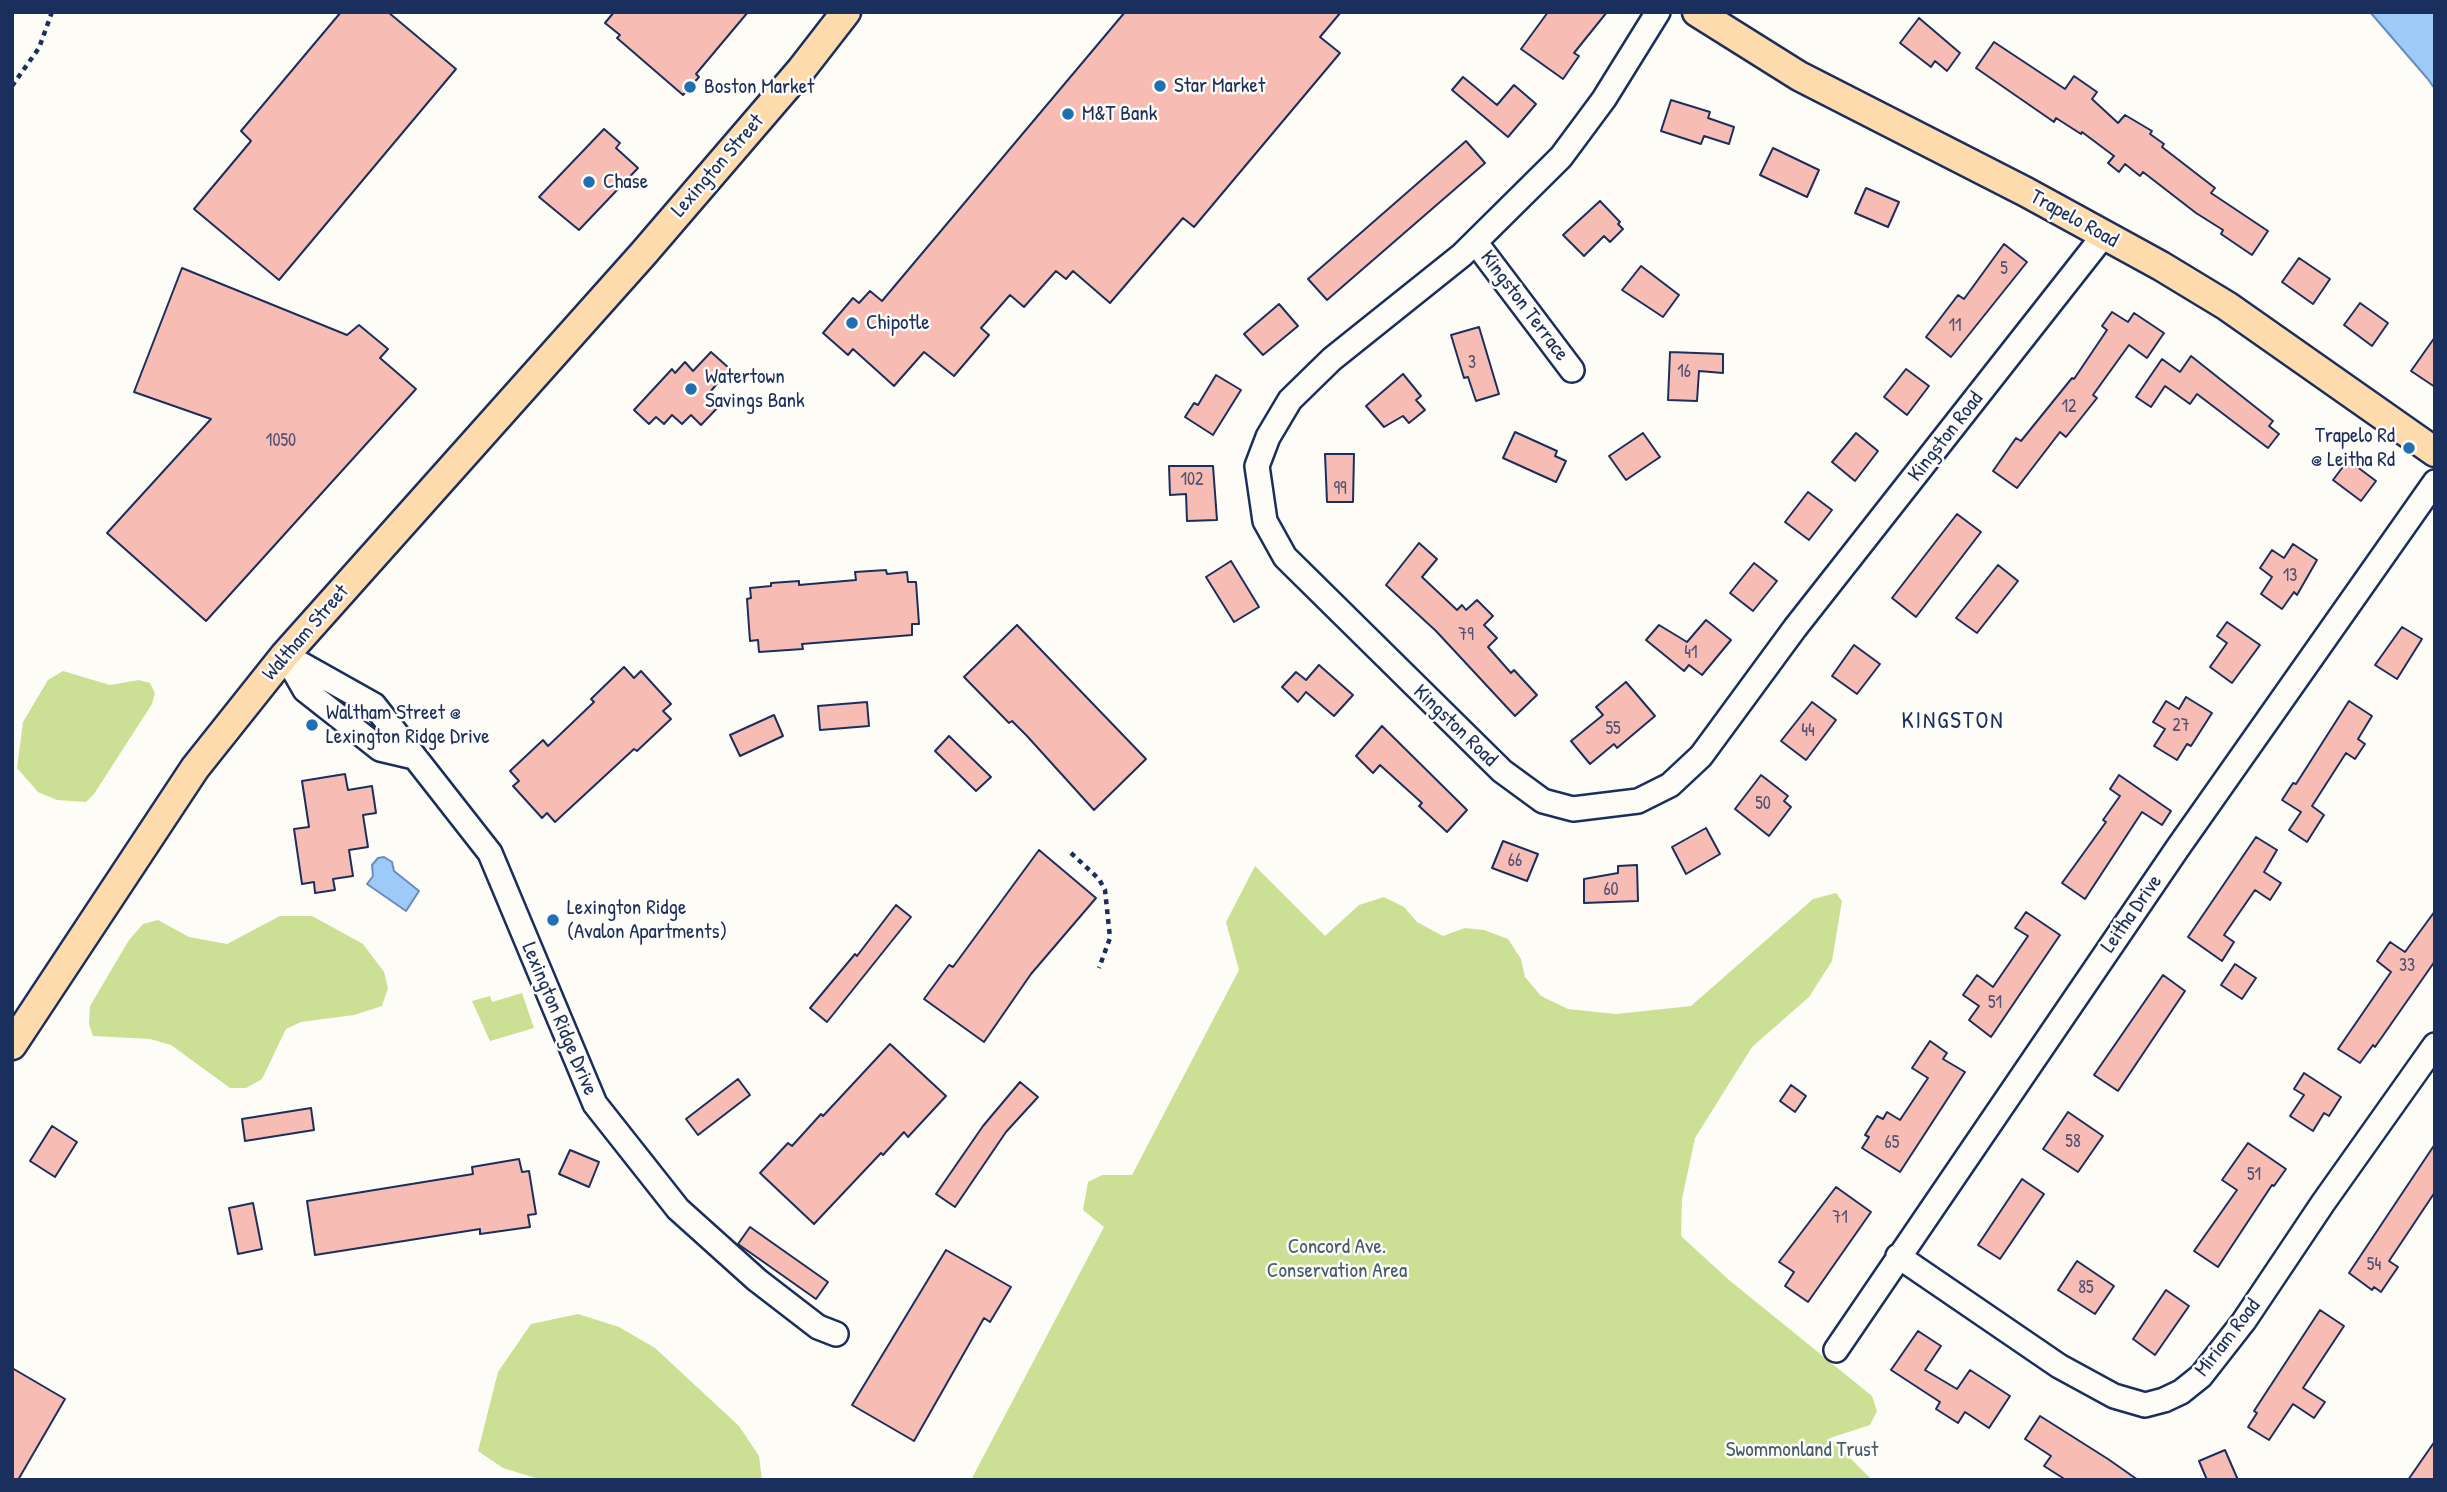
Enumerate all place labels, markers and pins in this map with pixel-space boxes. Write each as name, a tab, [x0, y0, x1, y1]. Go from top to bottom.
place label: Star Market	[1174, 73, 1265, 99]
place label: Boston Market	[704, 74, 814, 100]
marker: Star Market	[1152, 78, 1168, 94]
marker: Boston Market	[682, 79, 698, 95]
place label: M&T Bank	[1082, 101, 1157, 127]
marker: M&T Bank	[1060, 106, 1076, 122]
place label: Chase	[603, 169, 648, 195]
marker: Chase	[581, 174, 597, 190]
place label: Chipotle	[866, 310, 930, 336]
marker: Chipotle	[844, 315, 860, 331]
place label: Watertown Savings Bank	[705, 364, 805, 414]
marker: Watertown Savings Bank	[683, 381, 699, 397]
place label: Trapelo Rd @ Leitha Rd	[2311, 423, 2395, 473]
marker: Trapelo Rd @ Leitha Rd	[2401, 440, 2417, 456]
place label: Waltham Street @ Lexington Ridge Drive	[326, 700, 490, 750]
marker: Waltham Street @ Lexington Ridge Drive	[304, 717, 320, 733]
place label: Lexington Ridge (Avalon Apartments)	[567, 895, 727, 945]
marker: Lexington Ridge (Avalon Apartments)	[545, 912, 561, 928]

